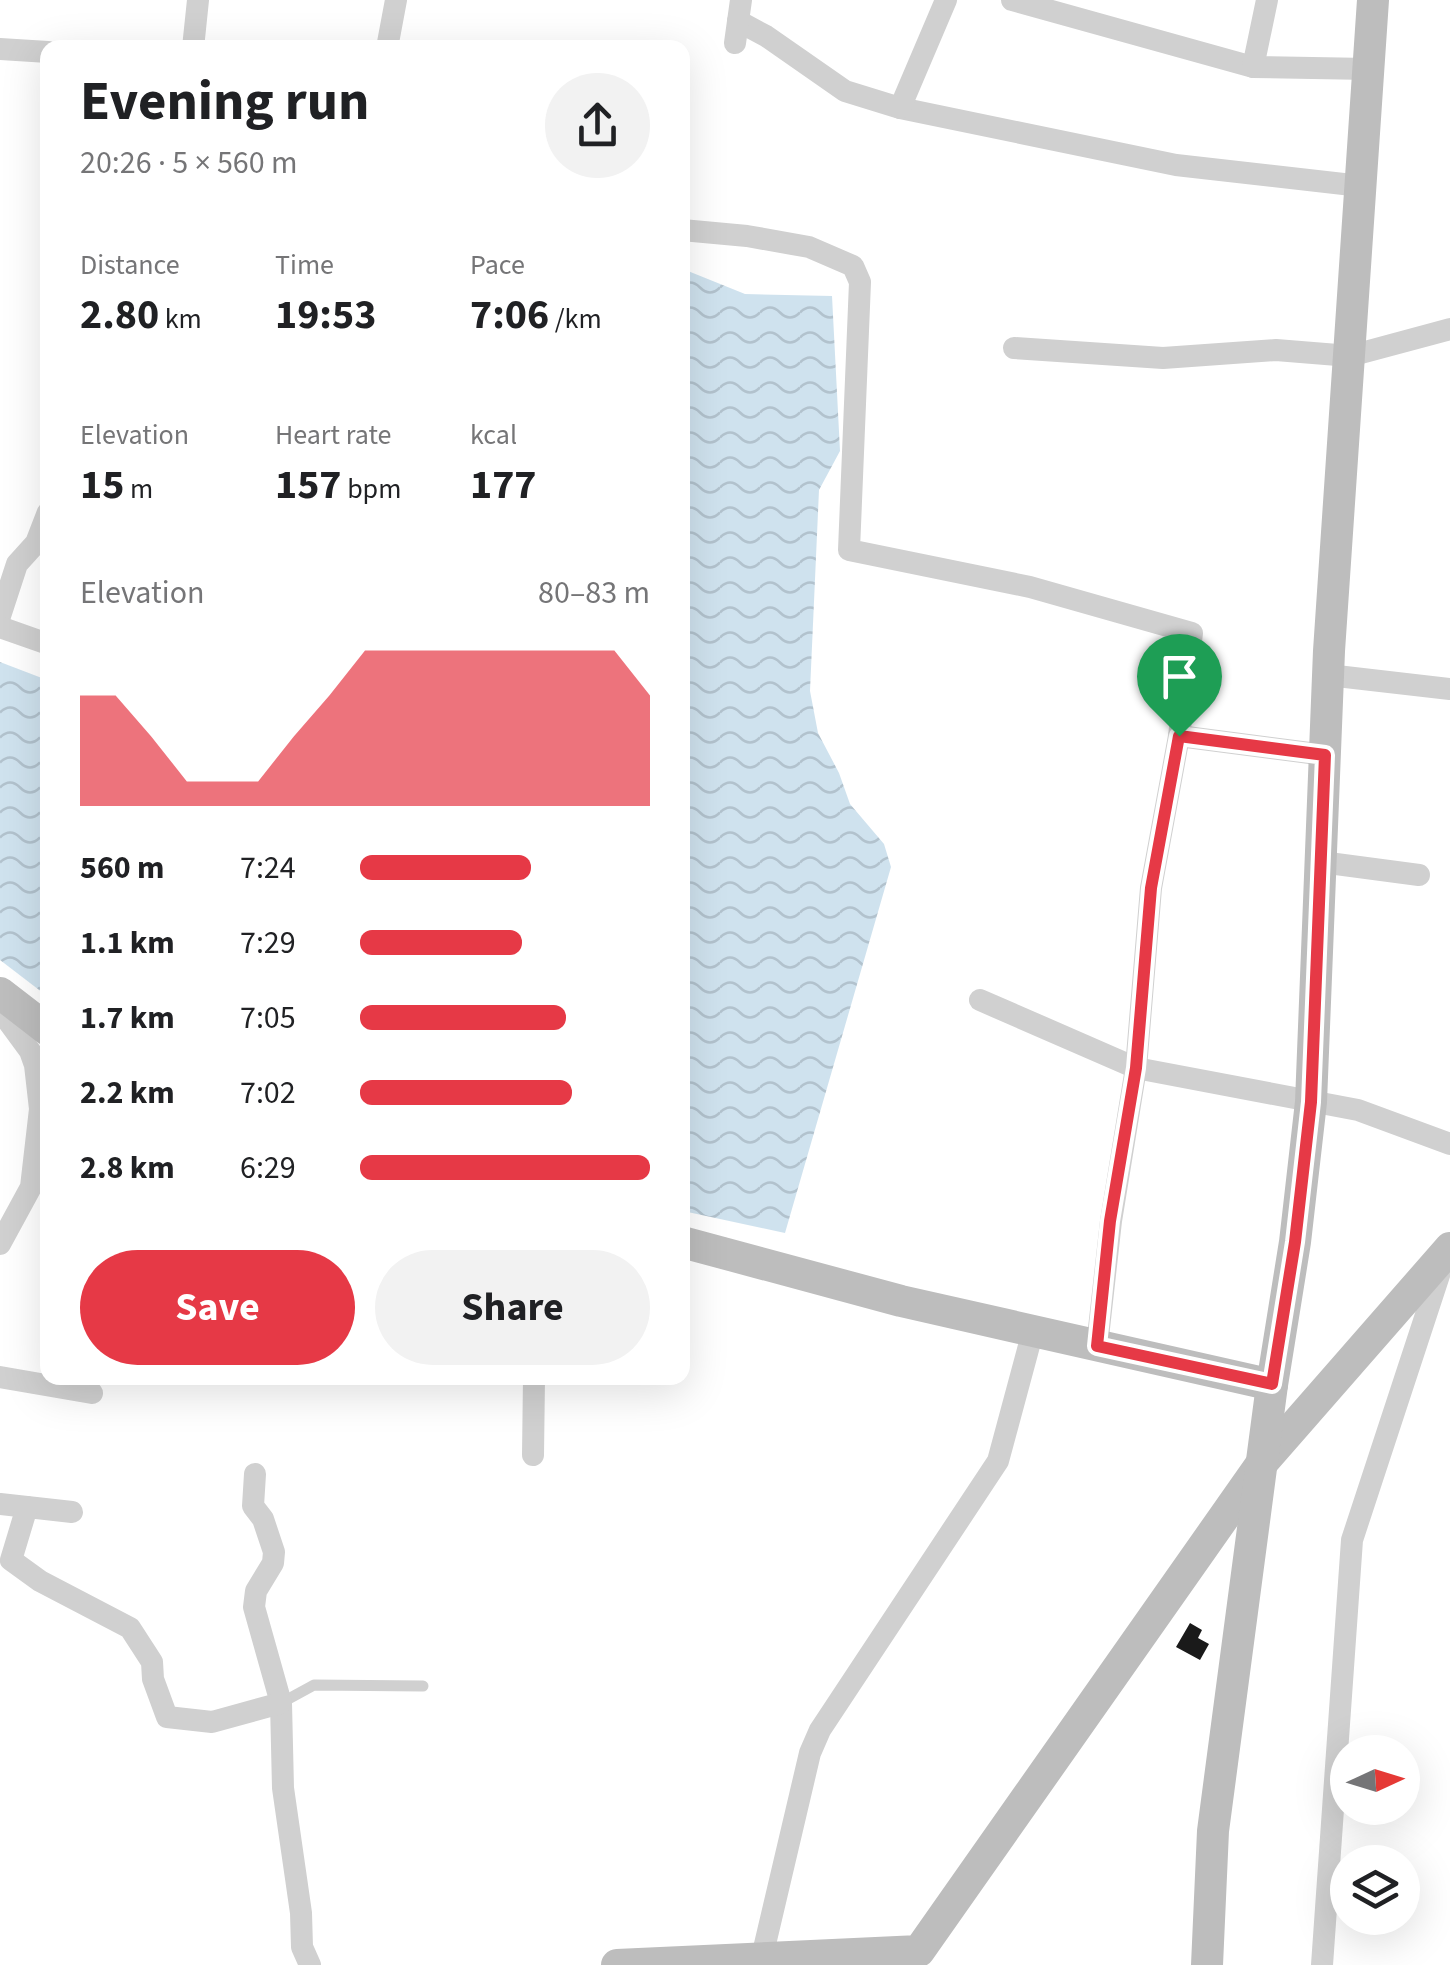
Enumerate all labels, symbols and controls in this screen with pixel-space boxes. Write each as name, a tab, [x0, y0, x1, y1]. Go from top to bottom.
text: Evening run	[80, 63, 369, 141]
button: share	[545, 73, 650, 178]
text: 20:26 · 5 × 560 m	[80, 140, 298, 186]
text: Distance	[80, 245, 180, 285]
text: Time	[275, 245, 334, 285]
text: Pace	[470, 245, 525, 285]
text: 2.80	[80, 285, 159, 345]
text: 19:53	[275, 285, 376, 345]
text: 7:06	[470, 285, 549, 345]
text: km	[159, 299, 202, 339]
text: /km	[549, 299, 602, 339]
text: Elevation	[80, 415, 189, 455]
text: Heart rate	[275, 415, 391, 455]
text: kcal	[470, 415, 517, 455]
text: 15	[80, 455, 124, 515]
text: 157	[275, 455, 342, 515]
text: 177	[470, 455, 537, 515]
text: m	[124, 469, 153, 509]
text: bpm	[342, 469, 401, 509]
text: Elevation	[80, 570, 205, 616]
text: 80–83 m	[538, 570, 650, 616]
pin	[1137, 634, 1222, 737]
icon: arrive	[1152, 649, 1207, 704]
text: 560 m	[80, 845, 165, 891]
text: 7:24	[240, 845, 296, 891]
text: 1.1 km	[80, 920, 175, 966]
text: 7:29	[240, 920, 296, 966]
text: 1.7 km	[80, 995, 175, 1041]
text: 7:05	[240, 995, 296, 1041]
text: 2.2 km	[80, 1070, 175, 1116]
text: 7:02	[240, 1070, 296, 1116]
text: 2.8 km	[80, 1145, 175, 1191]
text: 6:29	[240, 1145, 296, 1191]
button: Save	[80, 1250, 355, 1365]
button: Share	[375, 1250, 650, 1365]
north arrow	[1330, 1735, 1420, 1825]
map controls	[1330, 1735, 1420, 1935]
button: layers	[1330, 1845, 1420, 1935]

